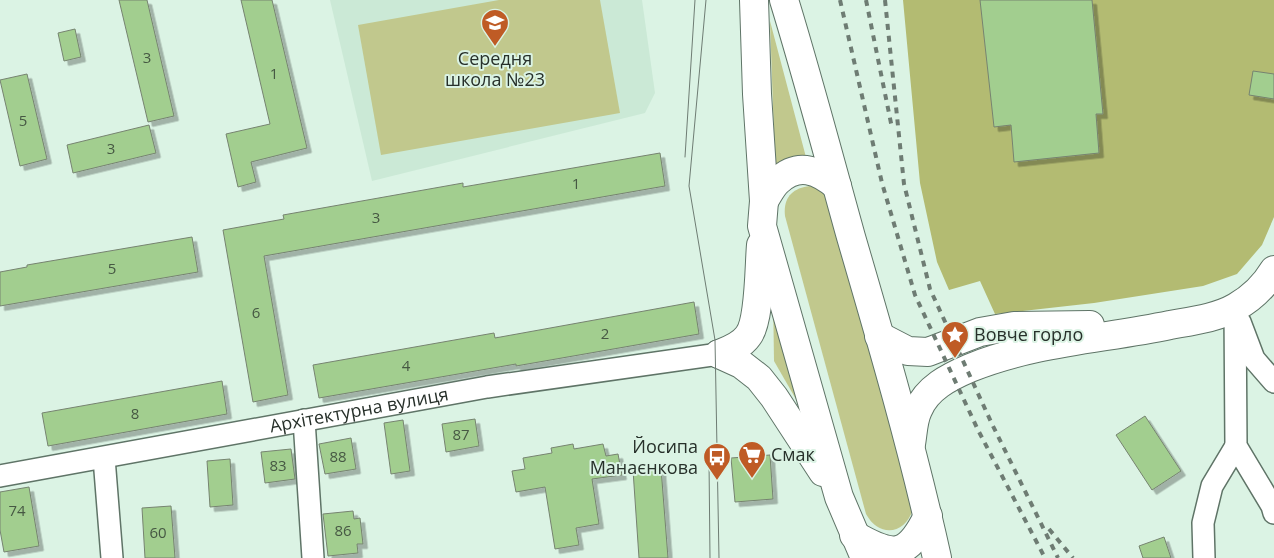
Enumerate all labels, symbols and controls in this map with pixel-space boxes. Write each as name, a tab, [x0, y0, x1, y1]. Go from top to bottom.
school or university icon: Середня школа №23	[480, 8, 510, 47]
place label: Середня школа №23	[445, 46, 545, 91]
house number: 3	[143, 47, 151, 67]
house number: 1	[270, 63, 278, 83]
house number: 5	[19, 110, 27, 130]
house number: 3	[107, 138, 115, 158]
house number: 1	[572, 173, 580, 193]
house number: 3	[372, 207, 380, 227]
house number: 5	[108, 258, 116, 278]
house number: 6	[252, 302, 260, 322]
place icon: Вовче горло	[940, 320, 970, 359]
place label: Вовче горло	[974, 322, 1083, 346]
house number: 2	[601, 323, 609, 343]
house number: 4	[402, 355, 411, 375]
street label: Архітектурна вулиця	[268, 381, 450, 437]
house number: 8	[131, 403, 139, 423]
house number: 87	[452, 424, 470, 444]
place label: Йосипа Манаєнкова	[590, 434, 698, 479]
supermarket icon: Смак	[737, 440, 767, 479]
bus stop icon: Йосипа Манаєнкова	[702, 442, 732, 481]
place label: Смак	[771, 442, 816, 466]
house number: 88	[329, 446, 347, 466]
house number: 83	[269, 455, 287, 475]
house number: 74	[8, 500, 26, 520]
house number: 86	[334, 520, 352, 540]
house number: 60	[149, 522, 167, 542]

